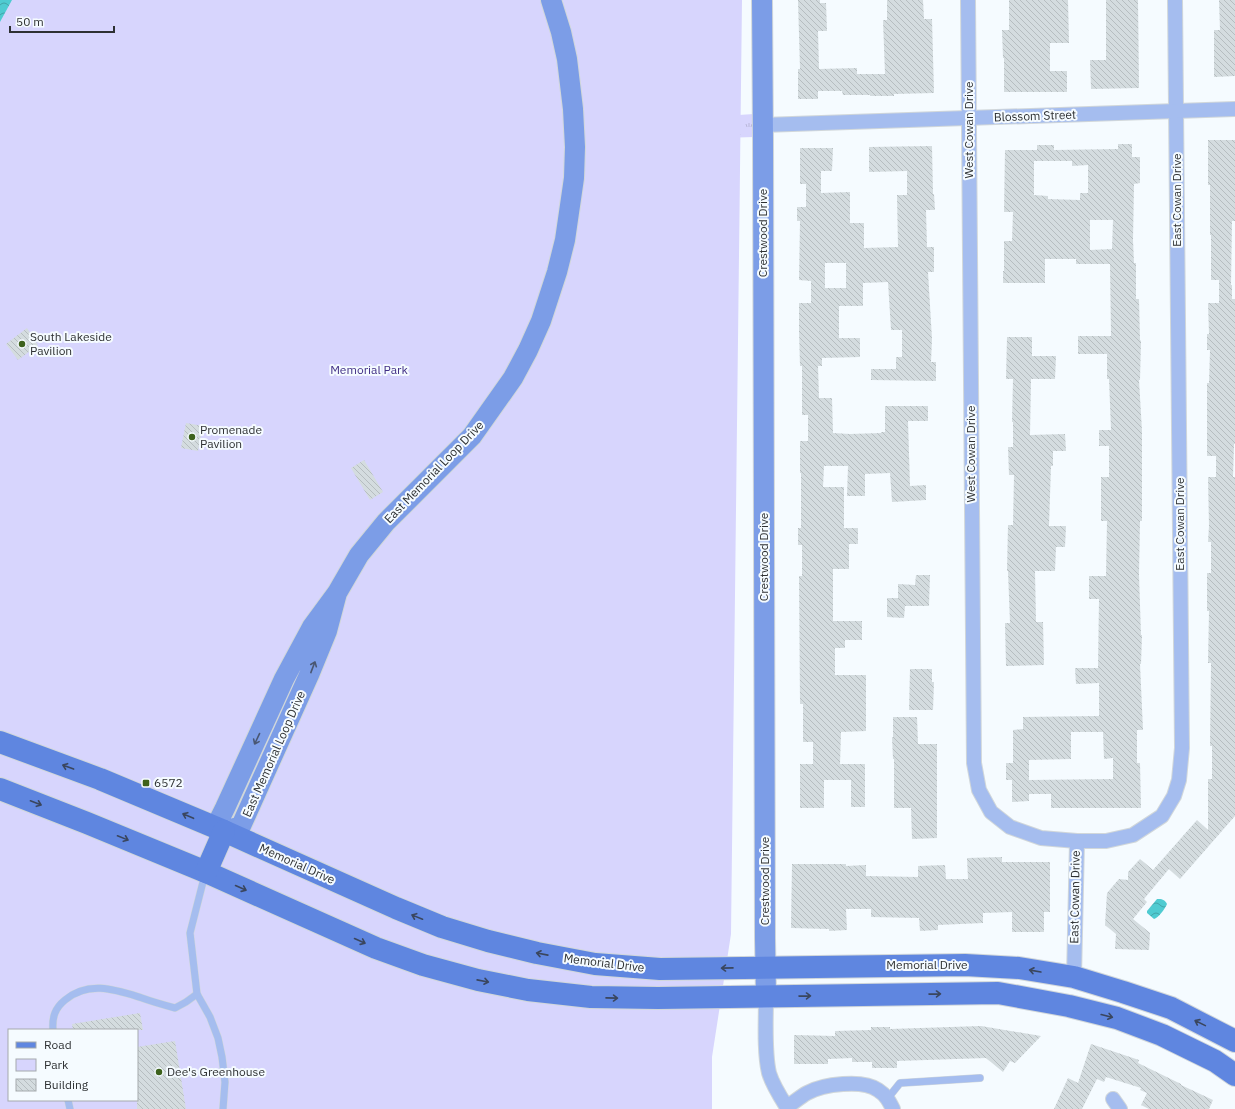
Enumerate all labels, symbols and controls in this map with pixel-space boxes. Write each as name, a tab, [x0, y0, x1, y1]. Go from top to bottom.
scale bar	[10, 8, 114, 34]
text: 50 m	[16, 14, 44, 29]
street label: West Cowan Drive	[961, 81, 976, 179]
street label: Blossom Street	[994, 107, 1076, 124]
street label: East Cowan Drive	[1169, 153, 1184, 247]
street label: Crestwood Drive	[755, 188, 770, 277]
place label: South Lakeside Pavilion	[30, 329, 112, 358]
marker: South Lakeside Pavilion	[17, 339, 27, 349]
park label: Memorial Park	[330, 362, 409, 377]
street label: West Cowan Drive	[963, 405, 978, 503]
street label: East Memorial Loop Drive	[381, 417, 487, 526]
place label: Promenade Pavilion	[200, 422, 262, 451]
marker: Promenade Pavilion	[187, 432, 197, 442]
street label: East Cowan Drive	[1172, 477, 1187, 571]
street label: Crestwood Drive	[756, 512, 771, 601]
one-way arrow	[309, 661, 317, 673]
street label: East Memorial Loop Drive	[239, 688, 308, 819]
one-way arrow	[253, 732, 260, 744]
one-way arrow	[62, 763, 75, 770]
place label: 6572	[154, 775, 183, 790]
marker: 6572	[141, 778, 151, 788]
one-way arrow	[30, 800, 42, 808]
one-way arrow	[183, 812, 195, 819]
one-way arrow	[117, 834, 129, 842]
street label: Crestwood Drive	[757, 836, 772, 925]
street label: Memorial Drive	[257, 840, 338, 887]
street label: East Cowan Drive	[1066, 850, 1083, 944]
one-way arrow	[235, 885, 247, 892]
one-way arrow	[412, 912, 424, 920]
one-way arrow	[354, 938, 366, 945]
one-way arrow	[536, 950, 549, 958]
street label: Memorial Drive	[563, 950, 646, 975]
street label: Memorial Drive	[886, 957, 968, 972]
one-way arrow	[721, 964, 734, 972]
one-way arrow	[1029, 966, 1042, 974]
one-way arrow	[476, 977, 489, 985]
one-way arrow	[928, 990, 941, 998]
one-way arrow	[798, 992, 811, 1000]
one-way arrow	[605, 994, 618, 1002]
one-way arrow	[1101, 1013, 1114, 1020]
one-way arrow	[1195, 1019, 1207, 1026]
legend	[8, 1029, 138, 1101]
text: Road	[44, 1037, 72, 1052]
text: Park	[44, 1057, 69, 1072]
place label: Dee's Greenhouse	[167, 1064, 265, 1079]
marker: Dee's Greenhouse	[154, 1067, 164, 1077]
text: Building	[44, 1077, 89, 1092]

